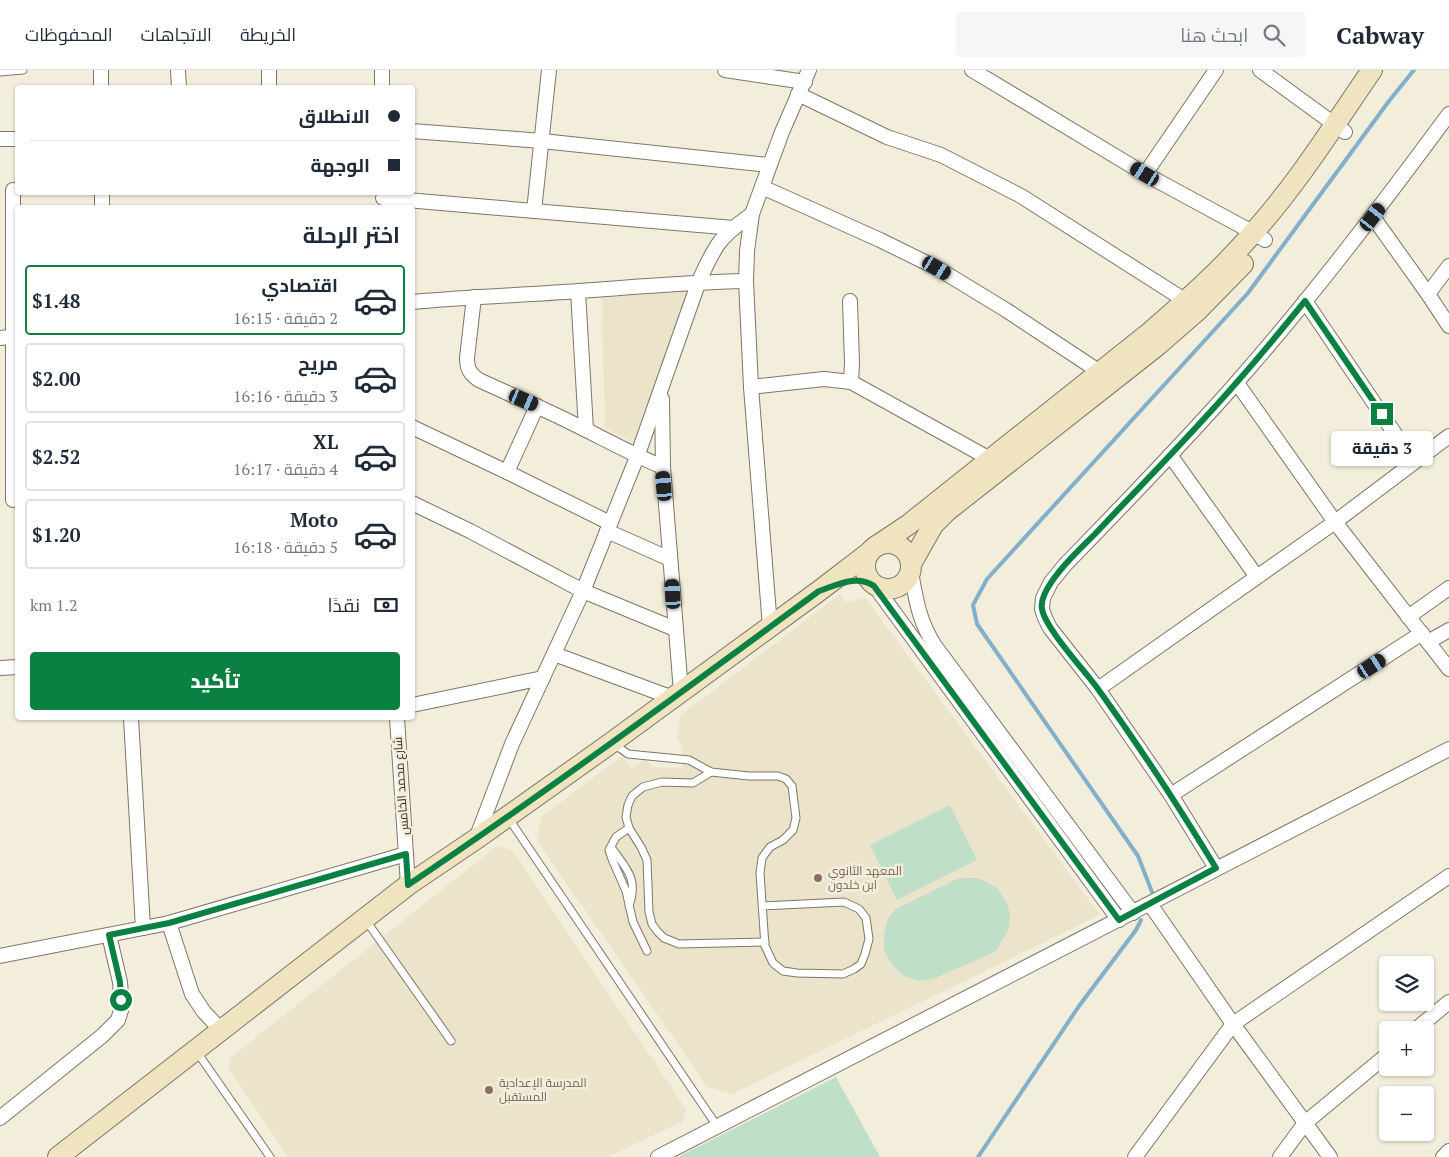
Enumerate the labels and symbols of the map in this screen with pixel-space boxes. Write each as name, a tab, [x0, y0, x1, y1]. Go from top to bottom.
car	[1128, 160, 1161, 188]
car	[1357, 201, 1388, 233]
car	[920, 254, 953, 282]
car	[507, 387, 540, 413]
route end	[1371, 403, 1393, 425]
callout: 3 دقيقة	[1331, 432, 1433, 466]
car	[655, 470, 672, 502]
car	[664, 579, 681, 609]
car	[1355, 652, 1388, 680]
street label: شارع محمد الخامس	[390, 736, 412, 836]
place label: المعهد الثانوي ابن خلدون	[828, 863, 902, 892]
marker: المعهد الثانوي ابن خلدون	[812, 872, 824, 884]
route start	[110, 989, 132, 1011]
place label: المدرسة الإعدادية المستقبل	[499, 1075, 587, 1104]
marker: المدرسة الإعدادية المستقبل	[483, 1084, 495, 1096]

